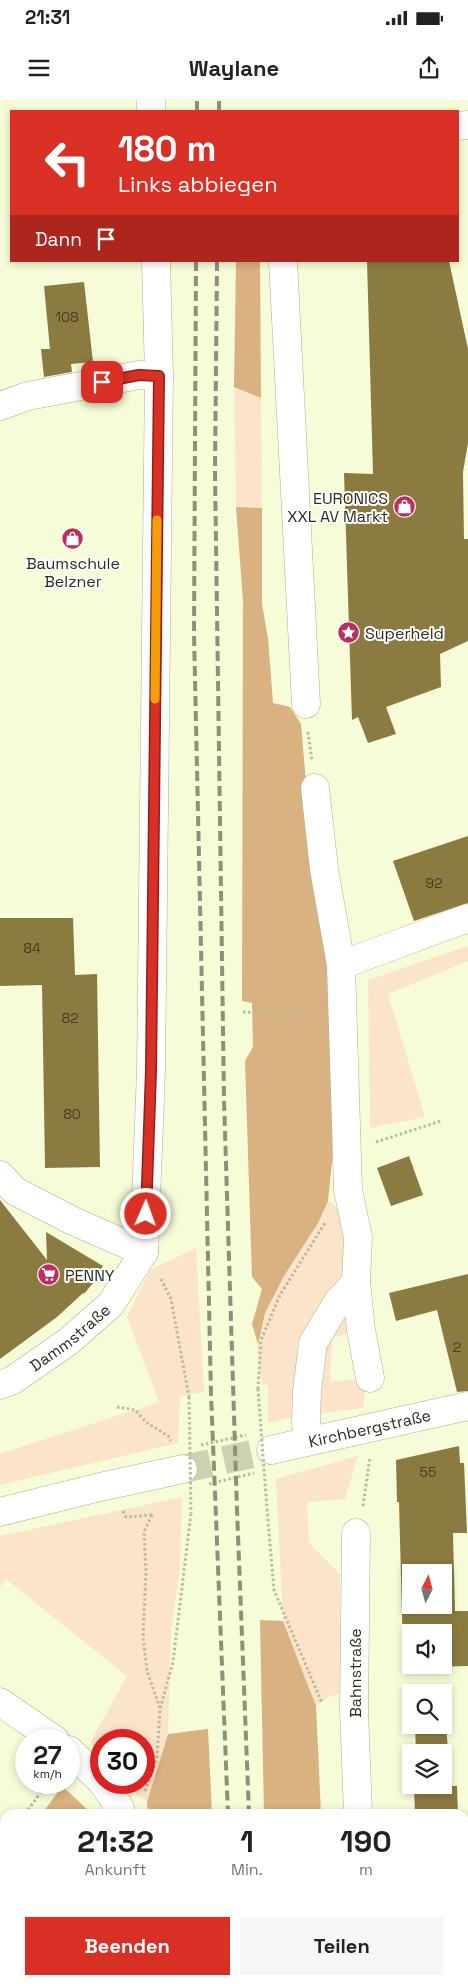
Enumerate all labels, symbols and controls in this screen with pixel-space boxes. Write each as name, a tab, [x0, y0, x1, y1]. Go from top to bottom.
text: 21:31	[25, 5, 70, 30]
icon: menu	[25, 54, 53, 82]
text: Waylane	[189, 54, 279, 82]
icon: share	[415, 54, 443, 82]
text: 180 m	[118, 127, 216, 171]
icon: left	[35, 130, 100, 195]
text: Links abbiegen	[118, 170, 278, 198]
icon: arrive	[92, 225, 120, 253]
text: Dann	[35, 227, 82, 252]
house number: 108	[55, 308, 79, 326]
pin	[81, 361, 123, 403]
icon: arrive	[88, 368, 116, 396]
place label: EURONICS XXL AV Markt	[287, 488, 388, 527]
shop icon: EURONICS XXL AV Markt	[392, 495, 416, 519]
shop icon: Baumschule Belzner	[61, 527, 85, 551]
place label: Baumschule Belzner	[26, 553, 120, 592]
place icon: Superheld	[337, 621, 361, 645]
place label: Superheld	[365, 623, 444, 644]
house number: 92	[425, 874, 443, 892]
house number: 84	[23, 939, 41, 957]
house number: 82	[61, 1009, 79, 1027]
house number: 80	[63, 1105, 81, 1123]
position arrow	[119, 1187, 171, 1239]
supermarket icon: PENNY	[37, 1263, 61, 1287]
place label: PENNY	[65, 1265, 115, 1286]
street label: Dammstraße	[26, 1299, 115, 1376]
house number: 2	[453, 1338, 461, 1356]
street label: Kirchbergstraße	[306, 1405, 433, 1452]
house number: 55	[420, 1463, 436, 1481]
north arrow	[402, 1564, 452, 1614]
map controls	[402, 1564, 452, 1794]
button: sound	[402, 1624, 452, 1674]
street label: Bahnstraße	[345, 1628, 366, 1718]
button: search	[402, 1684, 452, 1734]
speed limit sign: 30	[90, 1729, 155, 1794]
text: 27	[33, 1739, 62, 1771]
button: layers	[402, 1744, 452, 1794]
text: km/h	[33, 1766, 62, 1782]
text: 21:32	[77, 1822, 154, 1861]
text: 1	[240, 1822, 254, 1861]
text: 190	[340, 1822, 392, 1861]
text: Ankunft	[85, 1859, 147, 1880]
text: Min.	[231, 1859, 263, 1880]
text: m	[359, 1859, 373, 1880]
button: Beenden	[25, 1917, 230, 1975]
button: Teilen	[240, 1917, 444, 1975]

